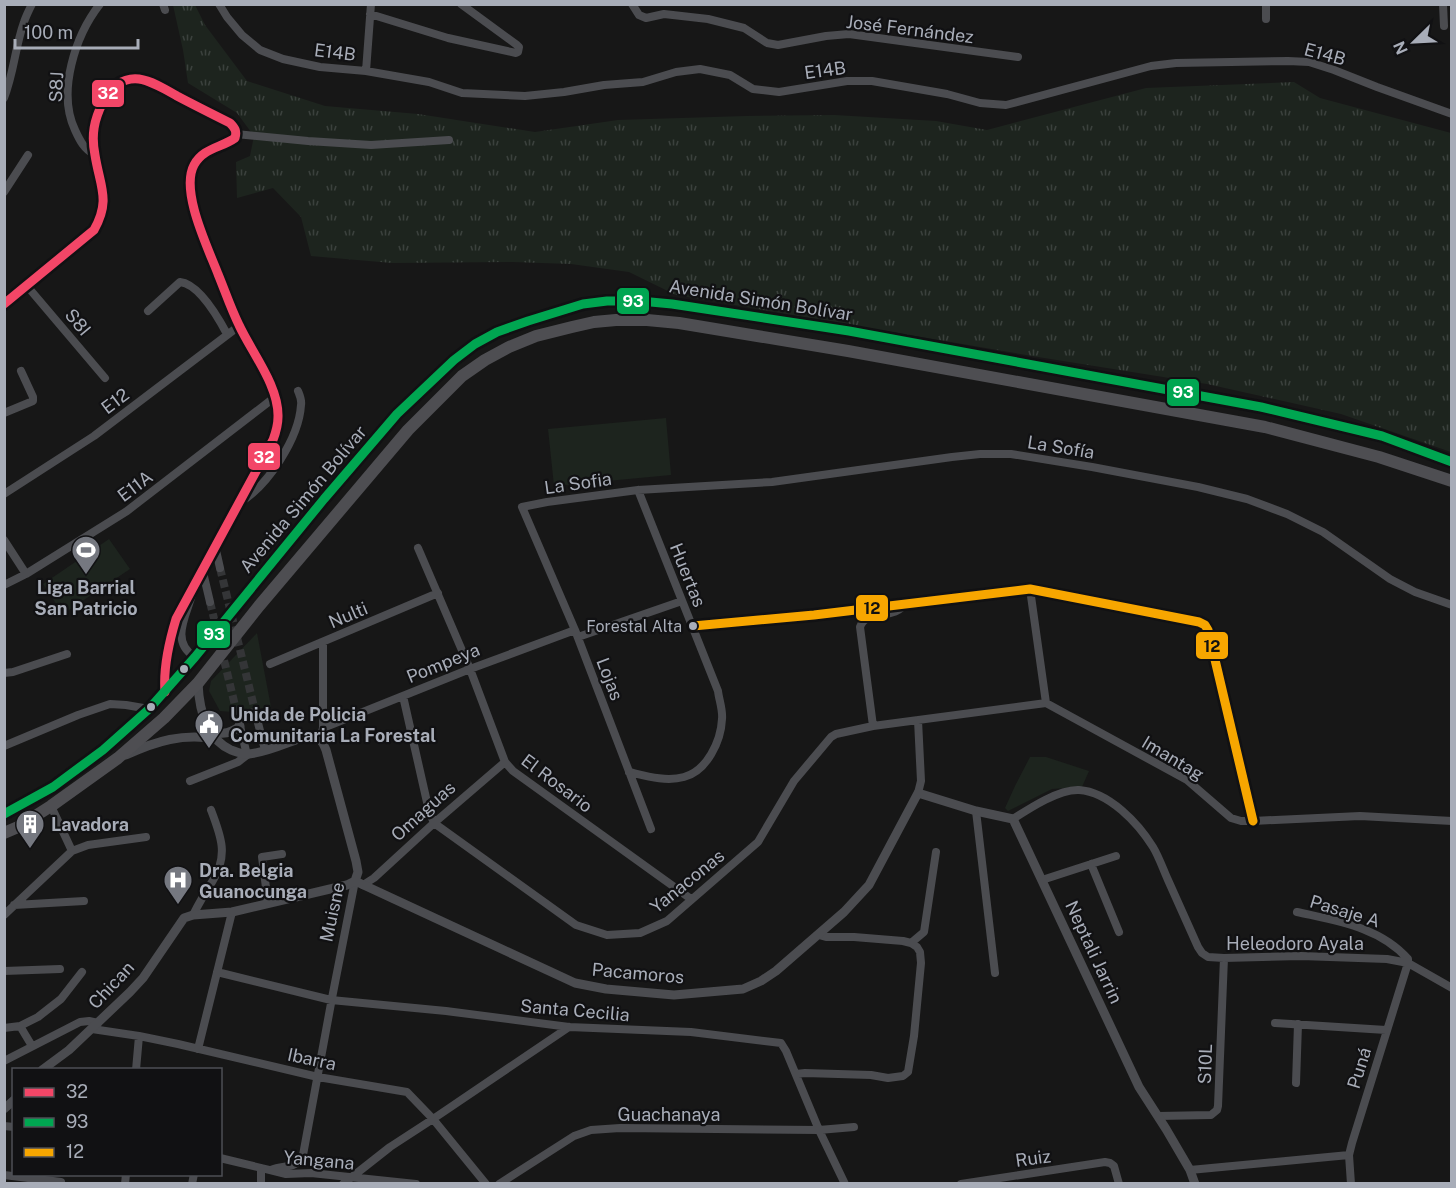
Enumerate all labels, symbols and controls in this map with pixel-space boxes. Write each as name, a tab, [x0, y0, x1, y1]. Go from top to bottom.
street label: José Fernández	[845, 11, 975, 47]
scale bar	[15, 12, 138, 50]
north arrow	[1384, 12, 1444, 72]
text: 100 m	[24, 22, 73, 43]
street label: E14B	[1302, 38, 1348, 70]
text: N	[1390, 38, 1412, 57]
street label: E14B	[313, 39, 357, 65]
street label: E14B	[803, 57, 847, 83]
street label: S8J	[45, 71, 67, 103]
line badge: 32	[91, 79, 125, 108]
text: 32	[98, 84, 118, 103]
street label: Avenida Simón Bolívar	[668, 275, 854, 325]
line badge: 93	[616, 287, 650, 315]
text: 93	[622, 292, 644, 311]
street label: S8I	[61, 304, 95, 340]
line badge: 93	[1166, 378, 1200, 407]
text: 93	[1172, 383, 1194, 402]
street label: E12	[97, 384, 133, 418]
street label: Avenida Simón Bolívar	[235, 421, 371, 577]
street label: La Sofía	[1026, 431, 1096, 463]
line badge: 32	[247, 442, 281, 471]
text: 32	[254, 448, 274, 467]
street label: E11A	[113, 466, 157, 506]
street label: La Sofia	[543, 468, 613, 498]
sports icon: Liga Barrial San Patricio	[70, 534, 102, 576]
street label: Huertas	[666, 540, 710, 610]
place label: Liga Barrial San Patricio	[34, 577, 138, 619]
line badge: 12	[855, 594, 889, 622]
street label: Nulti	[325, 597, 371, 633]
text: 12	[863, 599, 881, 618]
place label: Forestal Alta	[586, 617, 682, 636]
line badge: 93	[196, 620, 231, 649]
marker: Forestal Alta	[687, 620, 699, 632]
text: 93	[203, 625, 225, 644]
line badge: 12	[1195, 631, 1229, 660]
text: 12	[1203, 637, 1221, 656]
street label: Pompeya	[403, 639, 483, 687]
street label: Lojas	[592, 655, 628, 703]
unlabelled marker	[178, 663, 190, 675]
unlabelled marker	[145, 701, 157, 713]
place label: Unida de Policia Comunitaria La Forestal	[230, 704, 436, 746]
public building icon: Unida de Policia Comunitaria La Forestal	[193, 708, 225, 750]
street label: Imantag	[1138, 731, 1208, 785]
street label: El Rosario	[517, 749, 597, 817]
street label: Omaguas	[387, 777, 459, 845]
building icon: Lavadora	[14, 808, 46, 850]
place label: Lavadora	[51, 814, 129, 835]
street label: Yanaconas	[646, 845, 728, 917]
place label: Dra. Belgia Guanocunga	[199, 860, 307, 902]
hospital icon: Dra. Belgia Guanocunga	[162, 864, 194, 906]
street label: Muisne	[315, 880, 349, 944]
street label: Pasaje A	[1307, 890, 1383, 932]
street label: Neptali Jarrin	[1061, 897, 1127, 1007]
street label: Heleodoro Ayala	[1226, 933, 1364, 954]
street label: Chican	[84, 957, 138, 1013]
street label: Pacamoros	[591, 958, 685, 988]
street label: Santa Cecilia	[519, 995, 631, 1025]
street label: S10L	[1194, 1043, 1216, 1085]
street label: Ibarra	[286, 1044, 338, 1074]
street label: Puná	[1343, 1045, 1375, 1091]
legend	[12, 1068, 222, 1176]
text: 32	[66, 1081, 88, 1102]
street label: Guachanaya	[618, 1104, 720, 1125]
text: 93	[66, 1111, 88, 1132]
text: 12	[66, 1141, 84, 1162]
street label: Ruiz	[1014, 1145, 1052, 1171]
street label: Yangana	[283, 1146, 355, 1174]

